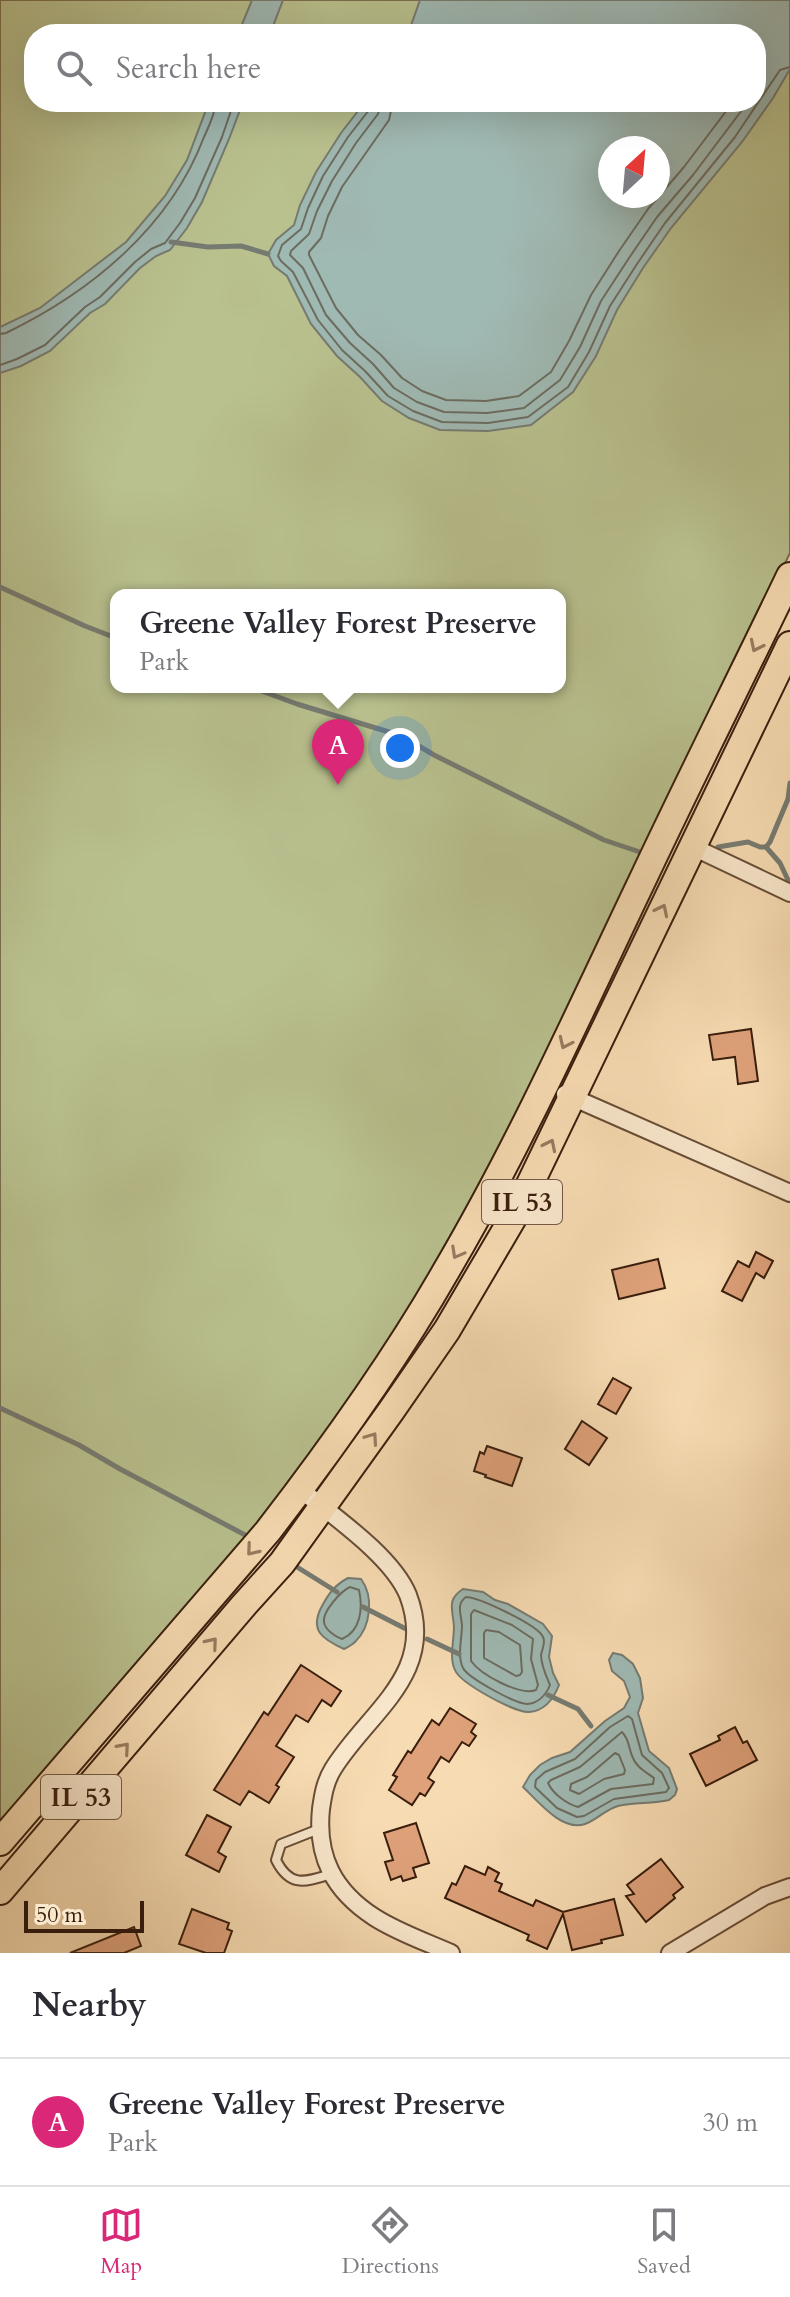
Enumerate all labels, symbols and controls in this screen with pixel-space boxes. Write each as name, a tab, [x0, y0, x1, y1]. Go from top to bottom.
search box	[24, 24, 766, 112]
icon: search	[52, 46, 96, 90]
text: Search here	[116, 48, 261, 89]
north arrow	[598, 136, 670, 208]
popup	[110, 589, 566, 693]
text: Greene Valley Forest Preserve	[139, 603, 537, 644]
one-way arrow	[750, 638, 766, 652]
text: Park	[139, 644, 189, 679]
pin: A	[312, 719, 364, 785]
your location	[380, 728, 420, 768]
one-way arrow	[652, 904, 668, 918]
one-way arrow	[559, 1035, 575, 1050]
one-way arrow	[540, 1138, 556, 1153]
road number: IL 53	[482, 1180, 562, 1224]
one-way arrow	[451, 1244, 467, 1258]
one-way arrow	[362, 1433, 377, 1447]
one-way arrow	[247, 1541, 262, 1556]
one-way arrow	[202, 1638, 217, 1652]
one-way arrow	[114, 1742, 129, 1757]
road number: IL 53	[41, 1775, 121, 1819]
scale bar	[24, 1897, 144, 1933]
text: 50 m	[36, 1900, 83, 1930]
text: Nearby	[32, 1982, 147, 2028]
text: Greene Valley Forest Preserve	[108, 2084, 506, 2125]
text: A	[48, 2105, 68, 2140]
text: 30 m	[702, 2105, 758, 2140]
text: Park	[108, 2125, 158, 2160]
tab: Map	[99, 2203, 143, 2281]
tab: Directions	[342, 2203, 439, 2281]
tab: Saved	[637, 2203, 691, 2281]

